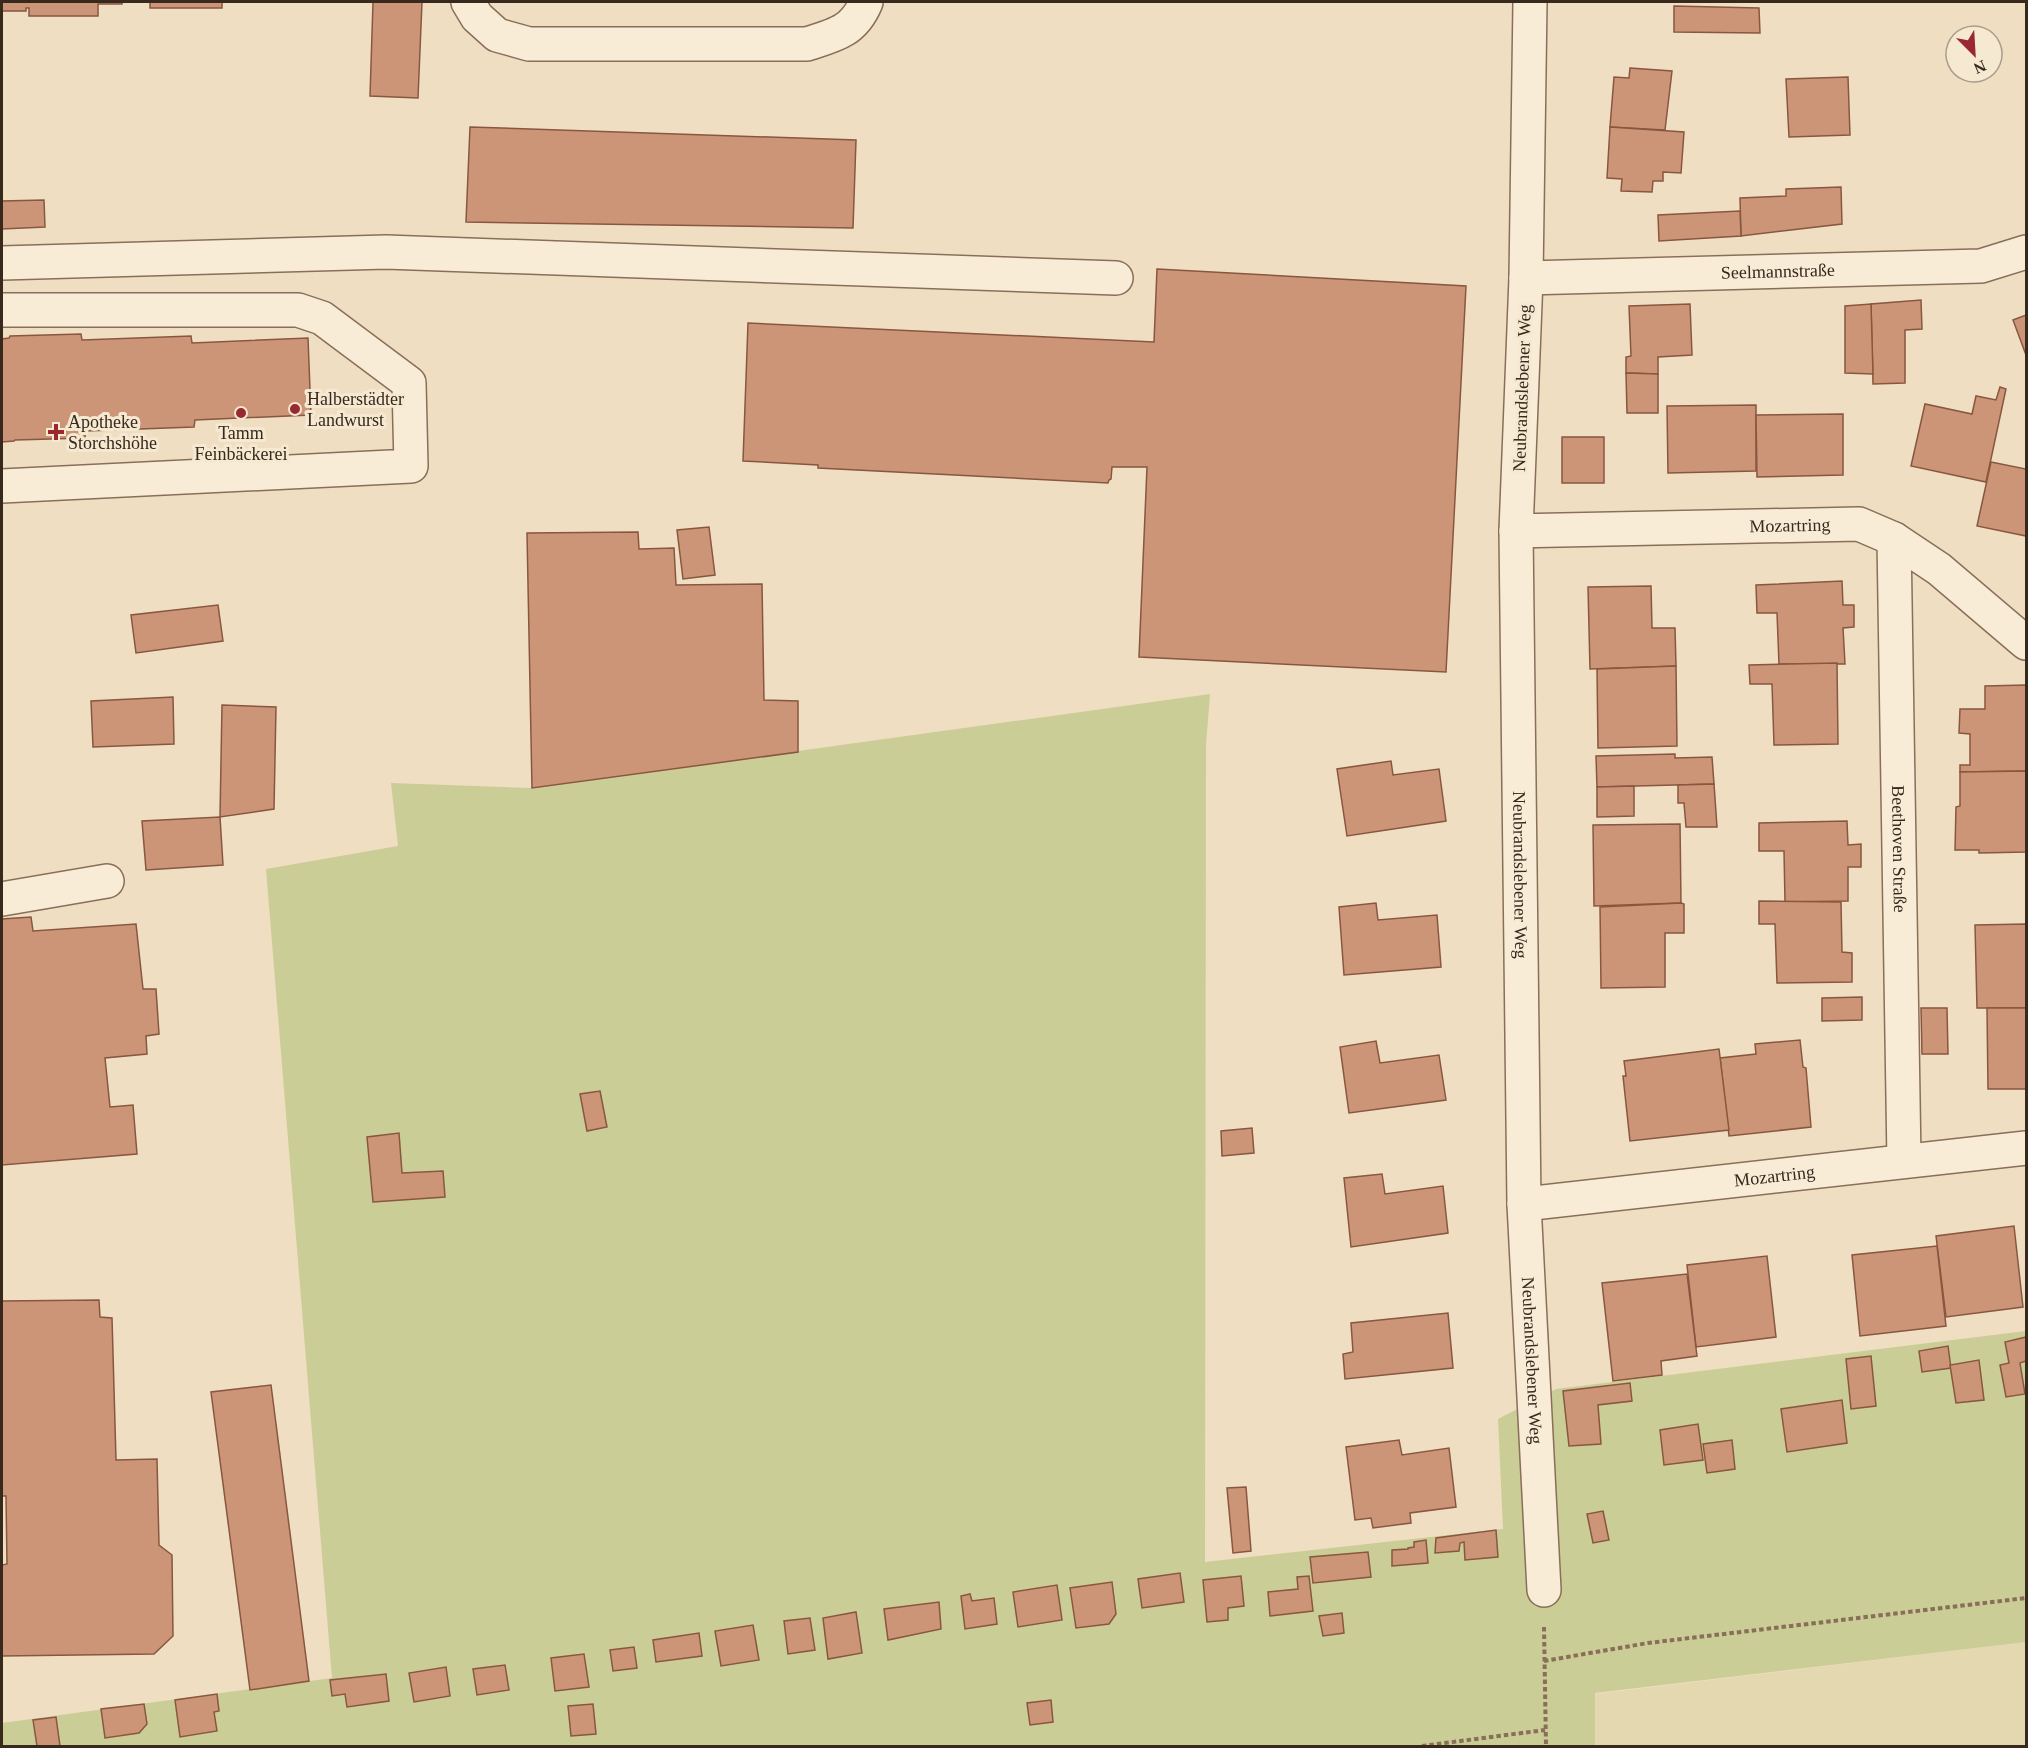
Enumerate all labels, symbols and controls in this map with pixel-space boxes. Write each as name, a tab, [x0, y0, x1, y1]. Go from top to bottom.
north arrow	[1944, 24, 2004, 84]
text: N	[1971, 57, 1989, 78]
street label: Seelmannstraße	[1721, 260, 1835, 283]
street label: Neubrandslebener Weg	[1509, 304, 1535, 472]
place label: Halberstädter Landwurst	[307, 389, 404, 430]
marker: Halberstädter Landwurst	[288, 402, 302, 416]
marker: Tamm Feinbäckerei	[234, 406, 248, 420]
place label: Apotheke Storchshöhe	[68, 412, 157, 453]
place label: Tamm Feinbäckerei	[195, 423, 287, 464]
marker: Apotheke Storchshöhe	[49, 425, 63, 439]
street label: Mozartring	[1749, 515, 1831, 536]
street label: Beethoven Straße	[1888, 785, 1910, 913]
street label: Neubrandslebener Weg	[1509, 791, 1531, 959]
street label: Mozartring	[1733, 1162, 1816, 1190]
street label: Neubrandslebener Weg	[1518, 1276, 1546, 1445]

